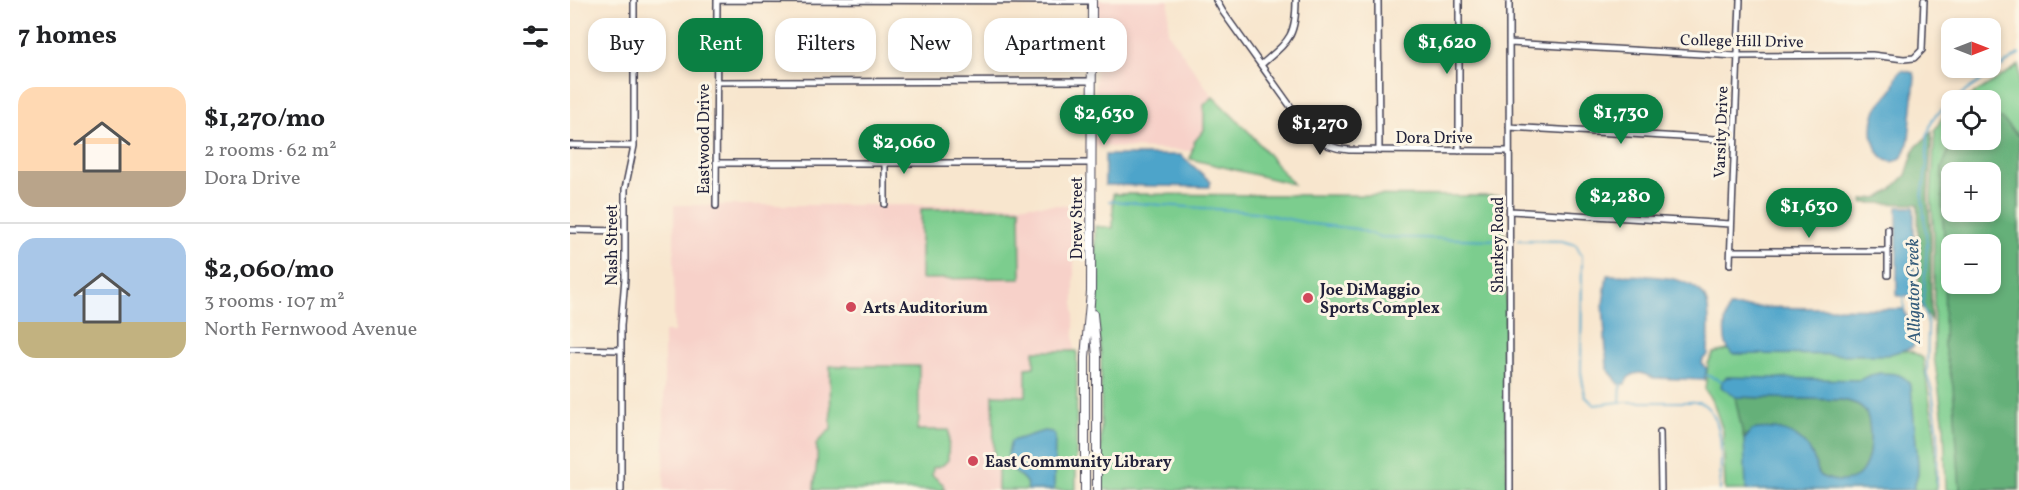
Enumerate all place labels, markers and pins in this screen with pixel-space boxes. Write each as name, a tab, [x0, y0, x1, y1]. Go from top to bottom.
pin: $1,620	[1398, 24, 1496, 75]
pin: $1,730	[1572, 94, 1670, 145]
pin: $2,630	[1055, 95, 1153, 146]
pin: $1,270	[1271, 105, 1369, 156]
pin: $2,060	[855, 124, 953, 175]
pin: $2,280	[1571, 178, 1669, 229]
pin: $1,630	[1760, 188, 1858, 239]
place label: Joe DiMaggio Sports Complex	[1319, 280, 1440, 320]
marker: Joe DiMaggio Sports Complex	[1301, 291, 1315, 305]
place label: Arts Auditorium	[863, 298, 988, 320]
marker: Arts Auditorium	[844, 300, 858, 314]
place label: East Community Library	[985, 452, 1172, 474]
marker: East Community Library	[966, 454, 980, 468]

